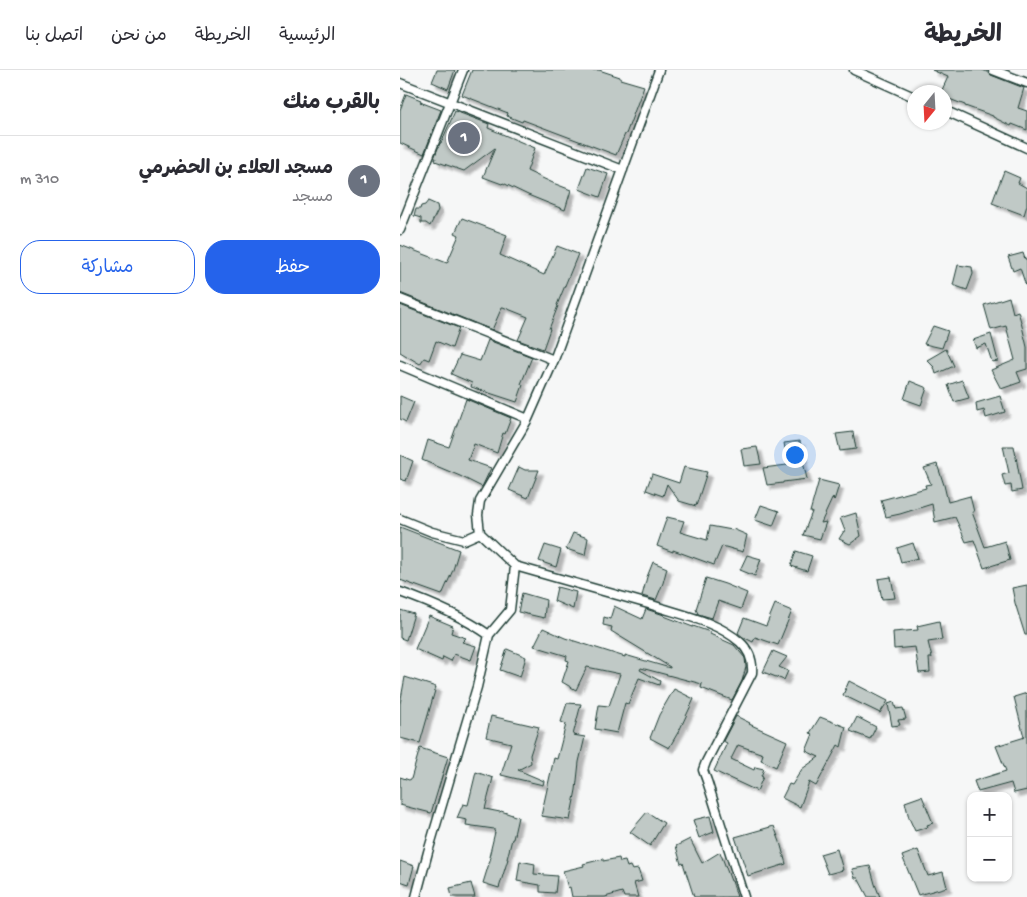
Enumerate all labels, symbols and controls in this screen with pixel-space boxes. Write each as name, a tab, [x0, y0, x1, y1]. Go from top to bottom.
text: الخريطة	[924, 22, 1002, 51]
text: اتصل بنا	[25, 26, 83, 47]
text: من نحن	[111, 26, 167, 47]
text: الخريطة	[195, 26, 251, 47]
text: الرئيسية	[279, 26, 335, 47]
north arrow	[907, 85, 952, 130]
text: بالقرب منك	[283, 92, 380, 117]
pin: 1	[448, 119, 480, 157]
text: مسجد العلاء بن الحضرمي	[139, 158, 333, 181]
text: 310 m	[20, 171, 59, 190]
text: 1	[361, 171, 367, 190]
text: مسجد	[292, 189, 333, 208]
button: مشاركة	[20, 240, 195, 294]
button: حفظ	[205, 240, 380, 294]
your location	[782, 442, 808, 468]
map controls	[967, 792, 1012, 882]
button: +	[967, 792, 1012, 837]
button: −	[967, 837, 1012, 882]

